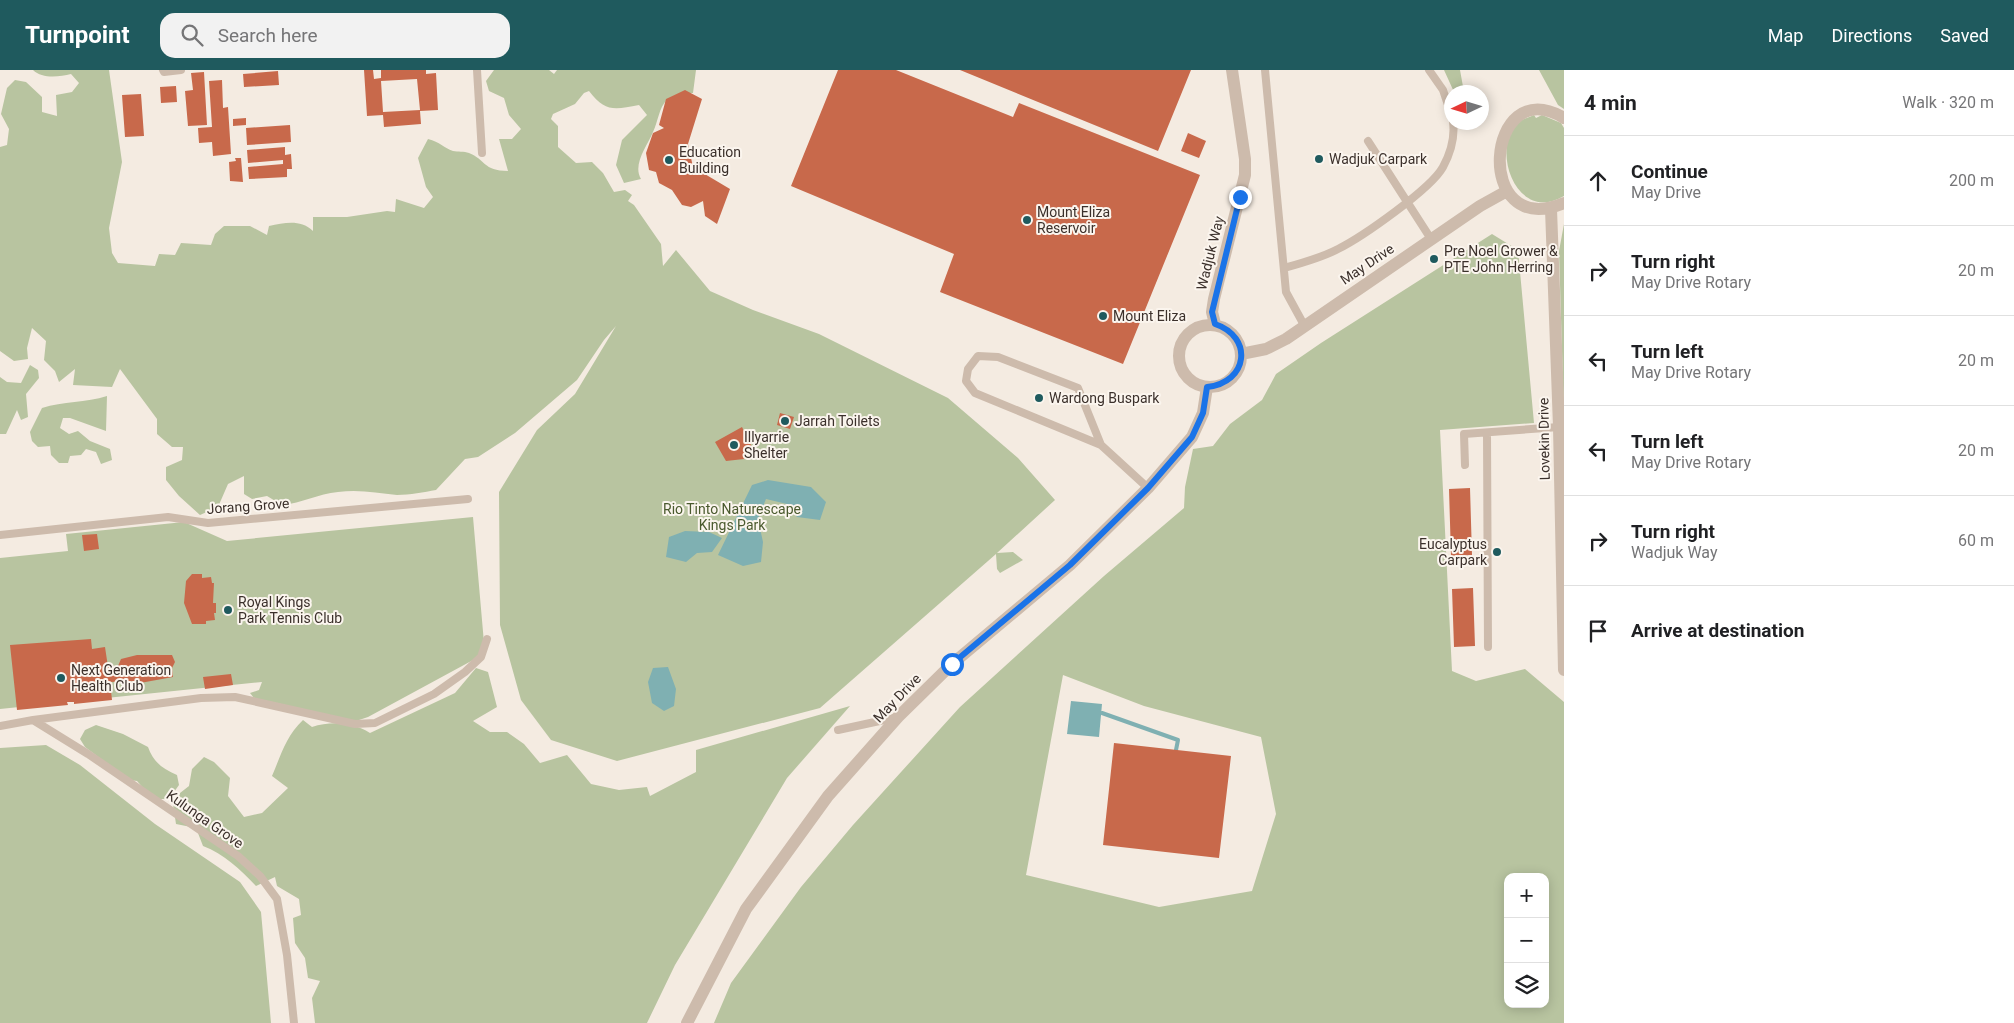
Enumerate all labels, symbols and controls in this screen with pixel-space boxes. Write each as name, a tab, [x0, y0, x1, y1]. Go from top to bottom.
search box	[160, 13, 510, 58]
text: Turnpoint	[25, 21, 130, 49]
icon: search	[178, 21, 206, 49]
text: Search here	[218, 24, 318, 47]
text: Map	[1768, 25, 1803, 46]
text: Directions	[1831, 25, 1912, 46]
text: Saved	[1940, 25, 1989, 46]
north arrow	[1444, 85, 1489, 130]
text: 4 min	[1584, 91, 1637, 115]
text: Walk · 320 m	[1902, 93, 1994, 112]
place label: Education Building	[679, 144, 741, 176]
place label: Wadjuk Carpark	[1329, 151, 1428, 167]
marker: Wadjuk Carpark	[1313, 153, 1325, 165]
marker: Education Building	[663, 154, 675, 166]
text: Continue	[1631, 160, 1708, 183]
icon: ahead	[1584, 167, 1612, 195]
text: 200 m	[1949, 171, 1994, 190]
text: May Drive	[1631, 183, 1701, 202]
route end	[1229, 186, 1252, 209]
place label: Mount Eliza Reservoir	[1037, 204, 1110, 236]
marker: Mount Eliza Reservoir	[1021, 214, 1033, 226]
street label: Wadjuk Way	[1193, 214, 1227, 292]
street label: May Drive	[1337, 240, 1397, 288]
place label: Pre Noel Grower & PTE John Herring	[1444, 243, 1558, 275]
text: Turn right	[1631, 250, 1715, 273]
marker: Pre Noel Grower & PTE John Herring	[1428, 253, 1440, 265]
icon: right	[1584, 257, 1612, 285]
text: 20 m	[1958, 261, 1994, 280]
text: May Drive Rotary	[1631, 273, 1751, 292]
place label: Mount Eliza	[1113, 308, 1186, 324]
marker: Mount Eliza	[1097, 310, 1109, 322]
text: Turn left	[1631, 340, 1704, 363]
icon: left	[1584, 347, 1612, 375]
text: 20 m	[1958, 351, 1994, 370]
text: May Drive Rotary	[1631, 363, 1751, 382]
place label: Wardong Buspark	[1049, 390, 1160, 406]
marker: Wardong Buspark	[1033, 392, 1045, 404]
street label: Lovekin Drive	[1535, 398, 1553, 480]
place label: Jarrah Toilets	[795, 413, 880, 429]
marker: Jarrah Toilets	[779, 415, 791, 427]
place label: Illyarrie Shelter	[744, 429, 789, 461]
text: Turn left	[1631, 430, 1704, 453]
icon: left	[1584, 437, 1612, 465]
marker: Illyarrie Shelter	[728, 439, 740, 451]
text: 20 m	[1958, 441, 1994, 460]
text: May Drive Rotary	[1631, 453, 1751, 472]
street label: Jorang Grove	[206, 495, 290, 517]
park label: Rio Tinto Naturescape Kings Park	[663, 501, 801, 533]
text: Turn right	[1631, 520, 1715, 543]
icon: right	[1584, 527, 1612, 555]
text: 60 m	[1958, 531, 1994, 550]
place label: Eucalyptus Carpark	[1419, 536, 1488, 568]
text: Wadjuk Way	[1631, 543, 1717, 562]
marker: Eucalyptus Carpark	[1491, 546, 1503, 558]
place label: Royal Kings Park Tennis Club	[238, 594, 342, 626]
marker: Royal Kings Park Tennis Club	[222, 604, 234, 616]
icon: arrive	[1584, 617, 1612, 645]
text: Arrive at destination	[1631, 619, 1804, 642]
route start	[941, 653, 964, 676]
place label: Next Generation Health Club	[71, 662, 171, 694]
street label: May Drive	[870, 670, 924, 726]
marker: Next Generation Health Club	[55, 672, 67, 684]
street label: Kulunga Grove	[163, 787, 247, 851]
map controls	[1504, 873, 1549, 1008]
button: +	[1504, 873, 1549, 918]
button: −	[1504, 918, 1549, 963]
button: layers	[1504, 963, 1549, 1008]

